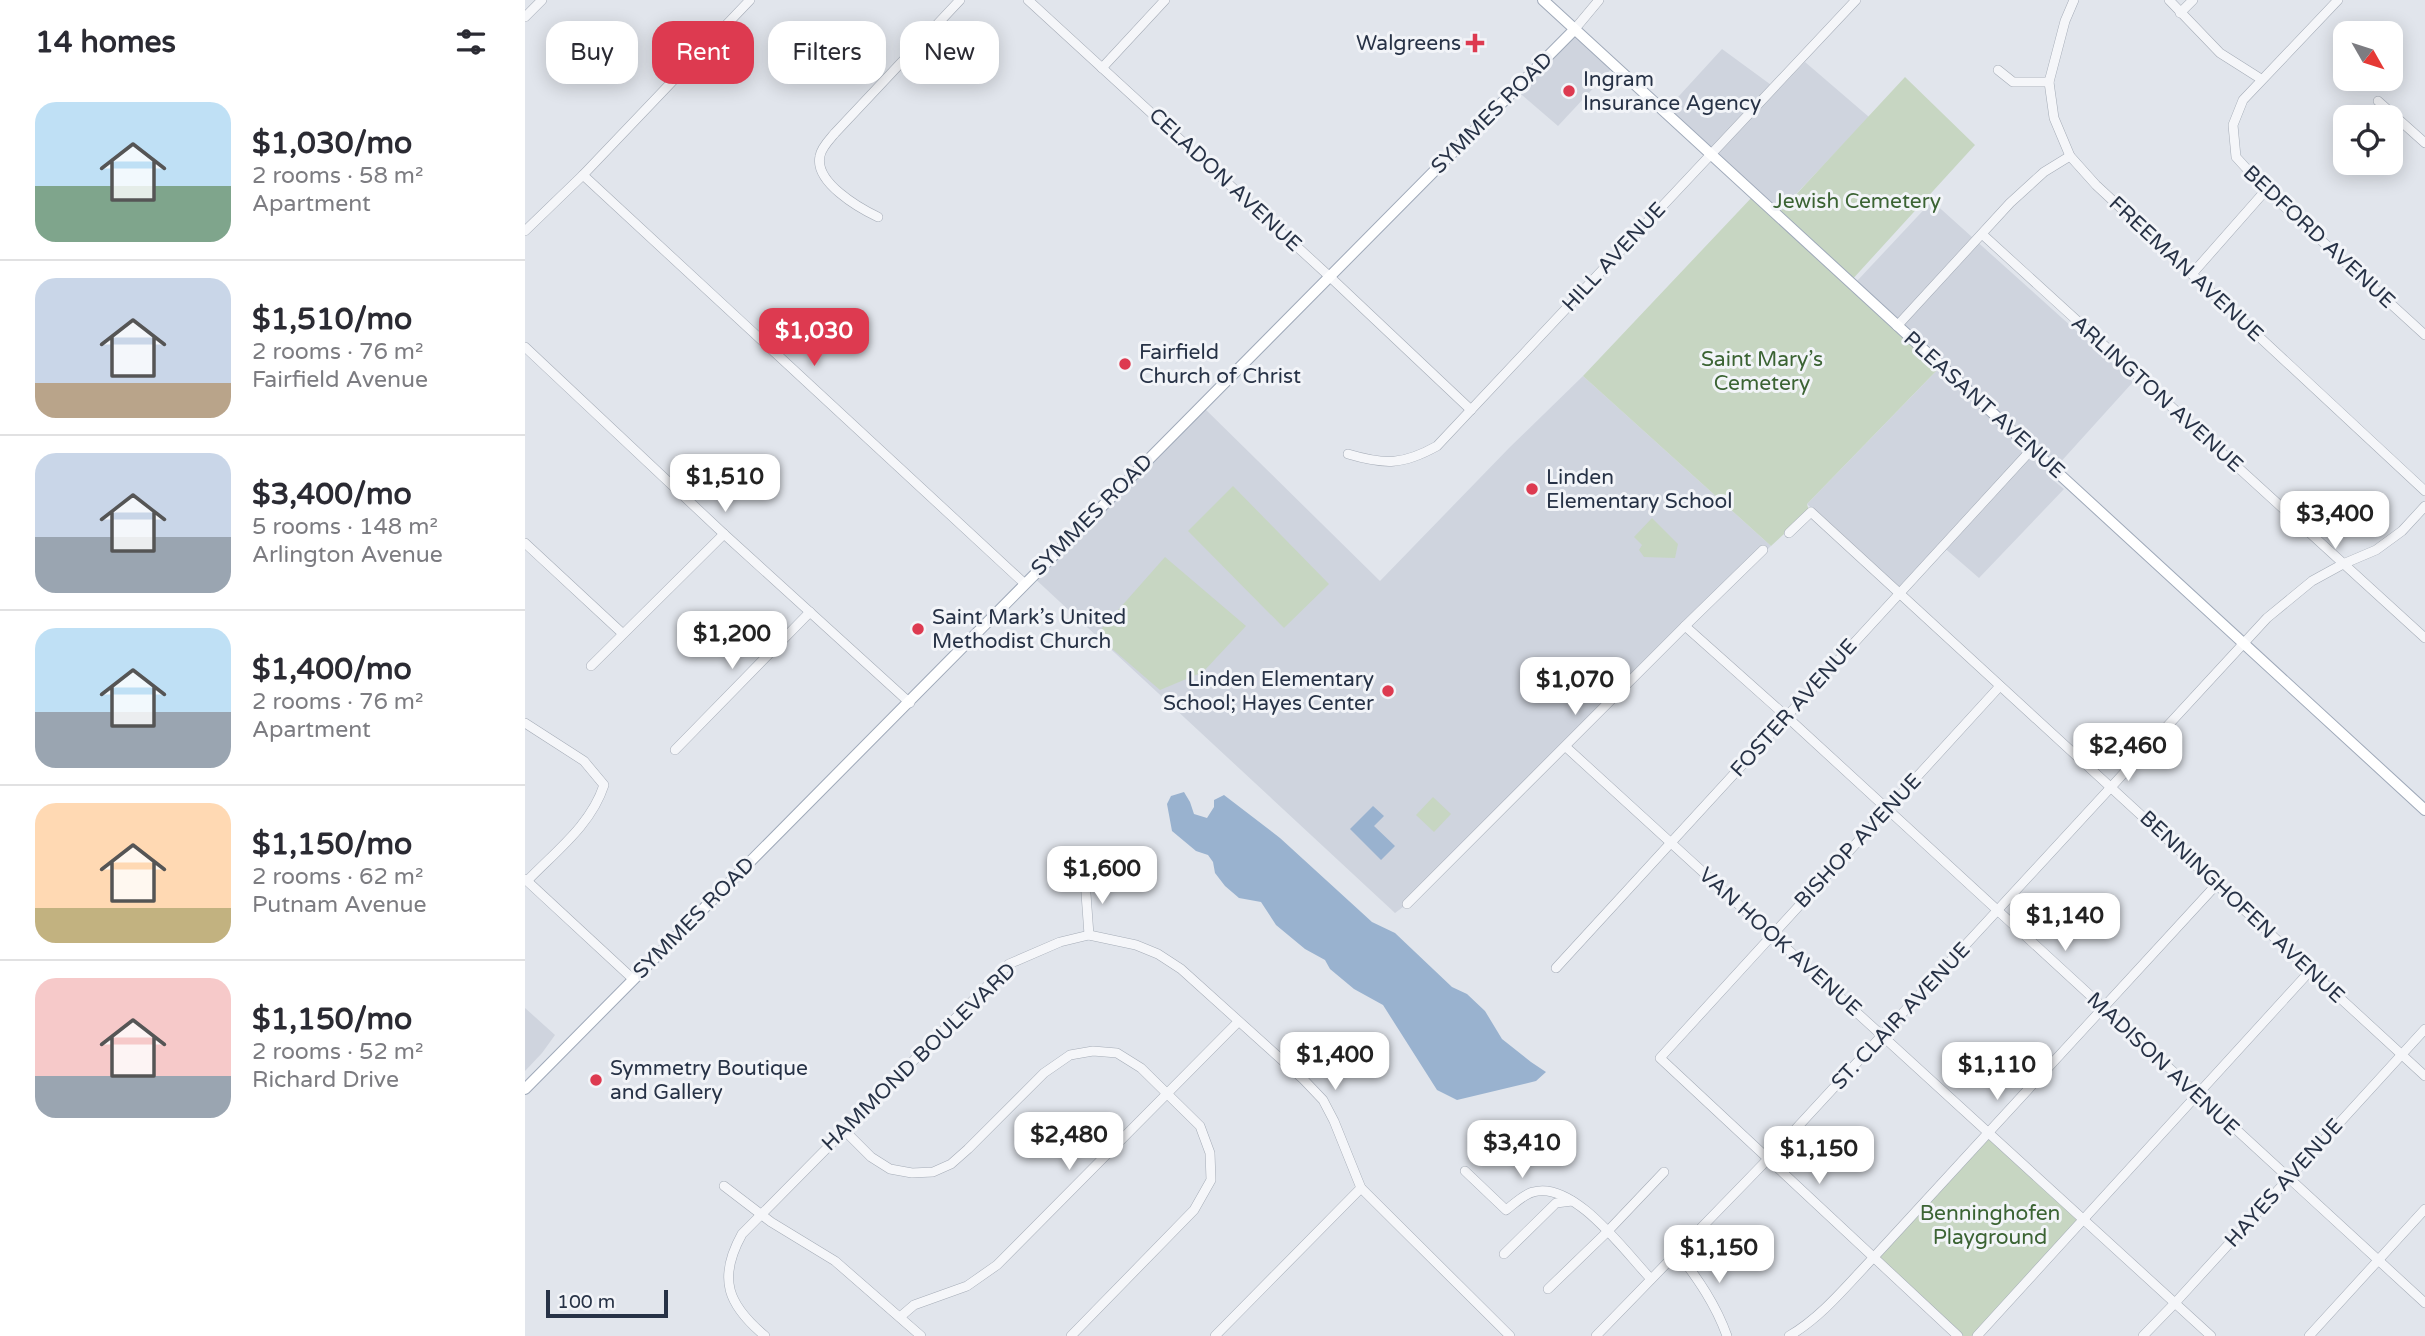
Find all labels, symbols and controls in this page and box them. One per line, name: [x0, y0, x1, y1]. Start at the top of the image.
chip: Buy: [546, 21, 638, 84]
chip: Rent: [652, 21, 754, 84]
chip: Filters: [768, 21, 886, 84]
chip: New: [900, 21, 999, 84]
north arrow: [2333, 21, 2403, 91]
map controls: [2333, 21, 2403, 175]
icon: filters: [452, 23, 490, 61]
text: 14 homes: [35, 24, 176, 61]
place label: Walgreens: [1356, 31, 1461, 56]
marker: Walgreens: [1467, 35, 1483, 51]
street label: SYMMES ROAD: [1426, 47, 1558, 179]
place label: Ingram Insurance Agency: [1583, 67, 1761, 116]
marker: Ingram Insurance Agency: [1561, 83, 1577, 99]
street label: CELADON AVENUE: [1144, 103, 1306, 257]
button: locate: [2333, 105, 2403, 175]
text: $1,030/mo: [252, 125, 412, 162]
icon: home: [91, 130, 175, 214]
street label: BEDFORD AVENUE: [2238, 160, 2400, 314]
text: 2 rooms · 58 m²: [252, 162, 423, 190]
park label: Jewish Cemetery: [1773, 189, 1941, 214]
text: Apartment: [252, 190, 371, 218]
street label: FREEMAN AVENUE: [2104, 191, 2268, 347]
street label: HILL AVENUE: [1557, 197, 1671, 317]
text: $1,510/mo: [252, 301, 412, 338]
icon: home: [91, 306, 175, 390]
pin: $1,030: [757, 308, 871, 368]
street label: ARLINGTON AVENUE: [2066, 310, 2248, 478]
text: $1,030: [775, 317, 853, 345]
street label: PLEASANT AVENUE: [1898, 326, 2070, 484]
text: 2 rooms · 76 m²: [252, 338, 423, 366]
place label: Fairfield Church of Christ: [1139, 340, 1301, 389]
park label: Saint Mary’s Cemetery: [1701, 347, 1823, 396]
marker: Fairfield Church of Christ: [1117, 356, 1133, 372]
text: Fairfield Avenue: [252, 366, 428, 394]
street label: SYMMES ROAD: [1026, 449, 1158, 581]
pin: $1,510: [668, 454, 782, 514]
text: $1,510: [686, 463, 764, 491]
place label: Linden Elementary School: [1546, 465, 1733, 514]
text: $3,400/mo: [252, 476, 412, 513]
icon: home: [91, 481, 175, 565]
marker: Linden Elementary School: [1524, 481, 1540, 497]
pin: $3,400: [2278, 491, 2392, 551]
text: $3,400: [2296, 500, 2374, 528]
text: 5 rooms · 148 m²: [252, 513, 438, 541]
text: Arlington Avenue: [252, 541, 443, 569]
place label: Saint Mark’s United Methodist Church: [932, 605, 1126, 654]
pin: $1,200: [675, 612, 789, 671]
text: $1,200: [693, 620, 771, 648]
marker: Saint Mark’s United Methodist Church: [910, 621, 926, 637]
street label: FOSTER AVENUE: [1725, 634, 1863, 782]
text: $1,400/mo: [252, 651, 412, 688]
icon: home: [91, 656, 175, 740]
pin: $1,070: [1518, 658, 1632, 717]
text: $1,070: [1536, 666, 1614, 694]
place label: Linden Elementary School; Hayes Center: [1163, 667, 1374, 716]
marker: Linden Elementary School; Hayes Center: [1380, 683, 1396, 699]
text: 2 rooms · 76 m²: [252, 688, 423, 716]
text: Apartment: [252, 716, 371, 744]
pin: $2,460: [2071, 724, 2185, 783]
text: $2,460: [2089, 732, 2167, 760]
street label: BISHOP AVENUE: [1789, 769, 1927, 913]
street label: BENNINGHOFEN AVENUE: [2134, 806, 2350, 1008]
text: $1,150/mo: [252, 826, 412, 863]
icon: home: [91, 831, 175, 915]
pin: $1,600: [1045, 846, 1159, 906]
street label: SYMMES ROAD: [628, 852, 760, 984]
text: $1,600: [1063, 855, 1141, 883]
street label: VAN HOOK AVENUE: [1694, 862, 1866, 1022]
text: 2 rooms · 62 m²: [252, 863, 423, 891]
text: Putnam Avenue: [252, 891, 426, 919]
pin: $1,140: [2008, 894, 2122, 953]
text: $1,140: [2026, 902, 2104, 930]
street label: ST. CLAIR AVENUE: [1826, 937, 1976, 1095]
street label: HAMMOND BOULEVARD: [817, 958, 1021, 1156]
street label: MADISON AVENUE: [2082, 987, 2244, 1141]
text: $1,150/mo: [252, 1001, 412, 1038]
icon: home: [91, 1006, 175, 1090]
pin: $1,400: [1278, 1032, 1392, 1092]
text: 2 rooms · 52 m²: [252, 1038, 423, 1066]
text: $1,400: [1296, 1041, 1374, 1069]
pin: $1,110: [1940, 1042, 2054, 1102]
text: $1,110: [1958, 1051, 2036, 1079]
place label: Symmetry Boutique and Gallery: [610, 1056, 808, 1105]
text: Richard Drive: [252, 1066, 399, 1094]
marker: Symmetry Boutique and Gallery: [588, 1072, 604, 1088]
pin: $2,480: [1012, 1112, 1126, 1172]
street label: HAYES AVENUE: [2220, 1114, 2348, 1252]
pin: $3,410: [1465, 1120, 1579, 1180]
text: $2,480: [1030, 1121, 1108, 1149]
pin: $1,150: [1762, 1126, 1876, 1186]
text: $3,410: [1483, 1129, 1561, 1157]
text: $1,150: [1780, 1135, 1858, 1163]
park label: Benninghofen Playground: [1920, 1201, 2060, 1250]
pin: $1,150: [1662, 1226, 1776, 1285]
text: $1,150: [1680, 1234, 1758, 1262]
scale bar: [546, 1287, 669, 1319]
text: 100 m: [557, 1291, 615, 1313]

